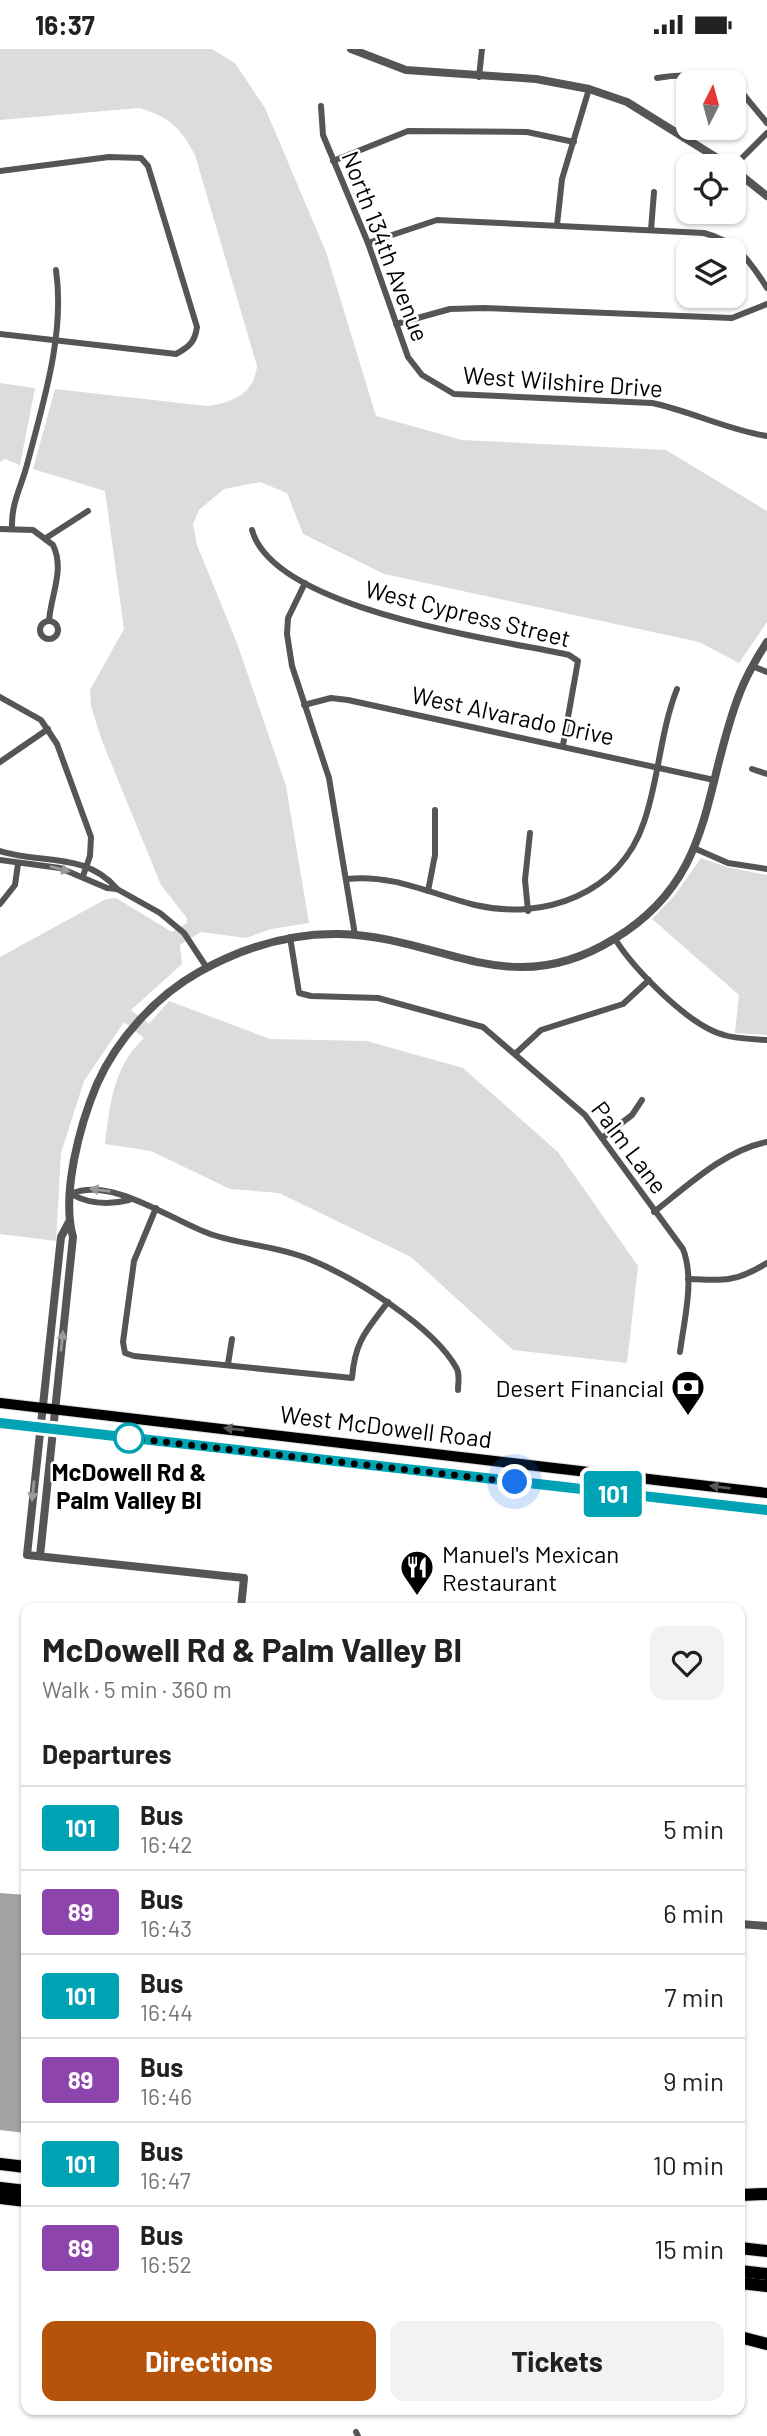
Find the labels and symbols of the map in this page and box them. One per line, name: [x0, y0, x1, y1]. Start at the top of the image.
north arrow: [676, 70, 746, 140]
street label: North 134th Avenue: [336, 147, 436, 345]
street label: West Wilshire Drive: [462, 360, 664, 402]
street label: West Cypress Street: [362, 573, 574, 653]
street label: West Alvarado Drive: [409, 679, 617, 751]
one-way arrow: [49, 864, 71, 875]
street label: Palm Lane: [586, 1095, 674, 1199]
one-way arrow: [89, 1184, 111, 1195]
one-way arrow: [57, 1330, 68, 1352]
bank icon: Desert Financial: [669, 1368, 707, 1417]
place label: Desert Financial: [496, 1373, 664, 1402]
street label: West McDowell Road: [278, 1399, 494, 1453]
marker: McDowell Rd & Palm Valley Bl: [114, 1423, 144, 1453]
one-way arrow: [223, 1424, 245, 1435]
place label: McDowell Rd & Palm Valley Bl: [51, 1457, 207, 1514]
your location: [497, 1464, 532, 1499]
line badge: 101: [573, 1471, 653, 1517]
one-way arrow: [27, 1480, 38, 1502]
one-way arrow: [709, 1481, 731, 1492]
place label: Manuel's Mexican Restaurant: [442, 1539, 619, 1596]
restaurant icon: Manuel's Mexican Restaurant: [398, 1548, 436, 1597]

